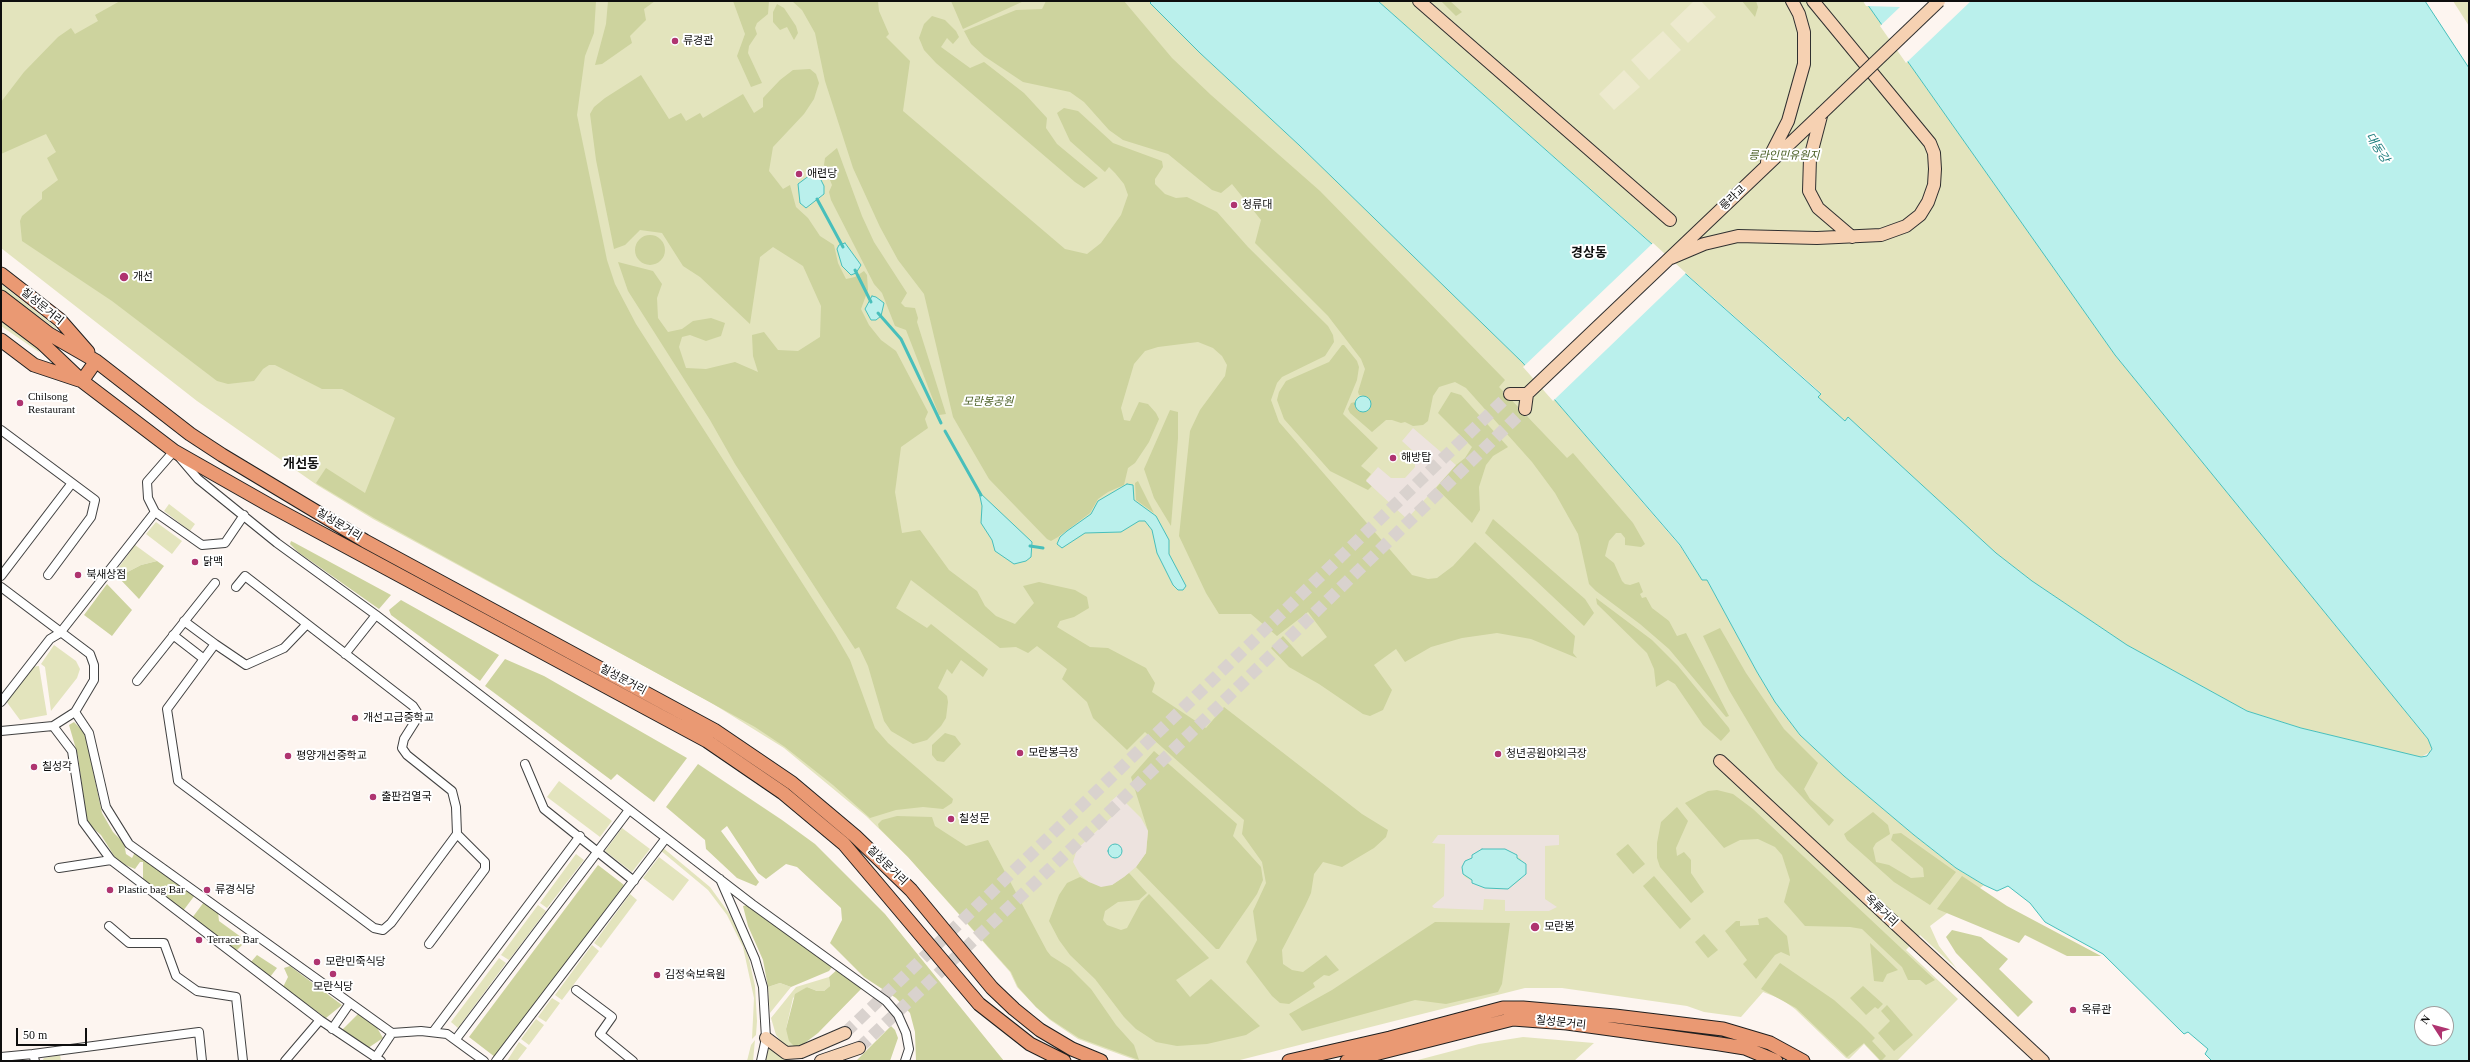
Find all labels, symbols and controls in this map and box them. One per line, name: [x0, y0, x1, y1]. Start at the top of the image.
place label: 류경관: [683, 34, 713, 48]
marker: 류경관: [670, 36, 680, 46]
water label: 대동강: [2362, 130, 2392, 166]
park label: 릉라인민유원지: [1749, 149, 1819, 163]
place label: 애련당: [807, 167, 837, 181]
marker: 애련당: [794, 169, 804, 179]
street label: 릉라교: [1717, 183, 1749, 213]
place label: 청류대: [1242, 198, 1272, 212]
marker: 청류대: [1229, 200, 1239, 210]
district label: 경상동: [1571, 246, 1607, 262]
place label: 개선: [133, 270, 153, 284]
marker: 개선: [118, 271, 130, 283]
street label: 칠성문거리: [18, 286, 66, 328]
place label: Chilsong Restaurant: [28, 390, 75, 416]
park label: 모란봉공원: [963, 395, 1013, 409]
marker: Chilsong Restaurant: [15, 398, 25, 408]
place label: 해방탑: [1401, 451, 1431, 465]
marker: 해방탑: [1388, 453, 1398, 463]
district label: 개선동: [283, 457, 319, 473]
street label: 칠성문거리: [314, 506, 364, 544]
place label: 닭맥: [203, 555, 223, 569]
marker: 닭맥: [190, 557, 200, 567]
place label: 북새상점: [86, 568, 126, 582]
marker: 북새상점: [73, 570, 83, 580]
street label: 칠성문거리: [598, 662, 648, 698]
place label: 개선고급중학교: [363, 711, 434, 725]
marker: 개선고급중학교: [350, 713, 360, 723]
place label: 모란봉극장: [1028, 746, 1079, 760]
place label: 청년공원야외극장: [1506, 747, 1587, 761]
marker: 모란봉극장: [1015, 748, 1025, 758]
place label: 평양개선중학교: [296, 749, 367, 763]
marker: 청년공원야외극장: [1493, 749, 1503, 759]
marker: 평양개선중학교: [283, 751, 293, 761]
place label: 칠성각: [42, 760, 72, 774]
marker: 칠성각: [29, 762, 39, 772]
place label: 출판검열국: [381, 790, 432, 804]
marker: 출판검열국: [368, 792, 378, 802]
place label: 칠성문: [959, 812, 989, 826]
marker: 칠성문: [946, 814, 956, 824]
street label: 칠성문거리: [864, 844, 910, 888]
place label: Plastic bag Bar: [118, 883, 185, 897]
place label: 류경식당: [215, 883, 255, 897]
marker: Plastic bag Bar: [105, 885, 115, 895]
marker: 류경식당: [202, 885, 212, 895]
street label: 옥류거리: [1862, 892, 1900, 930]
place label: 모란봉: [1544, 920, 1574, 934]
marker: 모란봉: [1529, 921, 1541, 933]
place label: Terrace Bar: [207, 933, 258, 947]
marker: Terrace Bar: [194, 935, 204, 945]
place label: 모란민죽식당: [325, 955, 386, 969]
marker: 모란민죽식당: [312, 957, 322, 967]
place label: 김정숙보육원: [665, 968, 726, 982]
marker: 모란식당: [328, 969, 338, 979]
marker: 김정숙보육원: [652, 970, 662, 980]
place label: 모란식당: [313, 980, 353, 994]
place label: 옥류관: [2081, 1003, 2111, 1017]
marker: 옥류관: [2068, 1005, 2078, 1015]
north arrow: [2414, 1006, 2454, 1046]
text: N: [2418, 1013, 2432, 1026]
street label: 칠성문거리: [1535, 1014, 1587, 1032]
scale bar: [18, 1020, 89, 1046]
text: 50 m: [23, 1028, 47, 1042]

